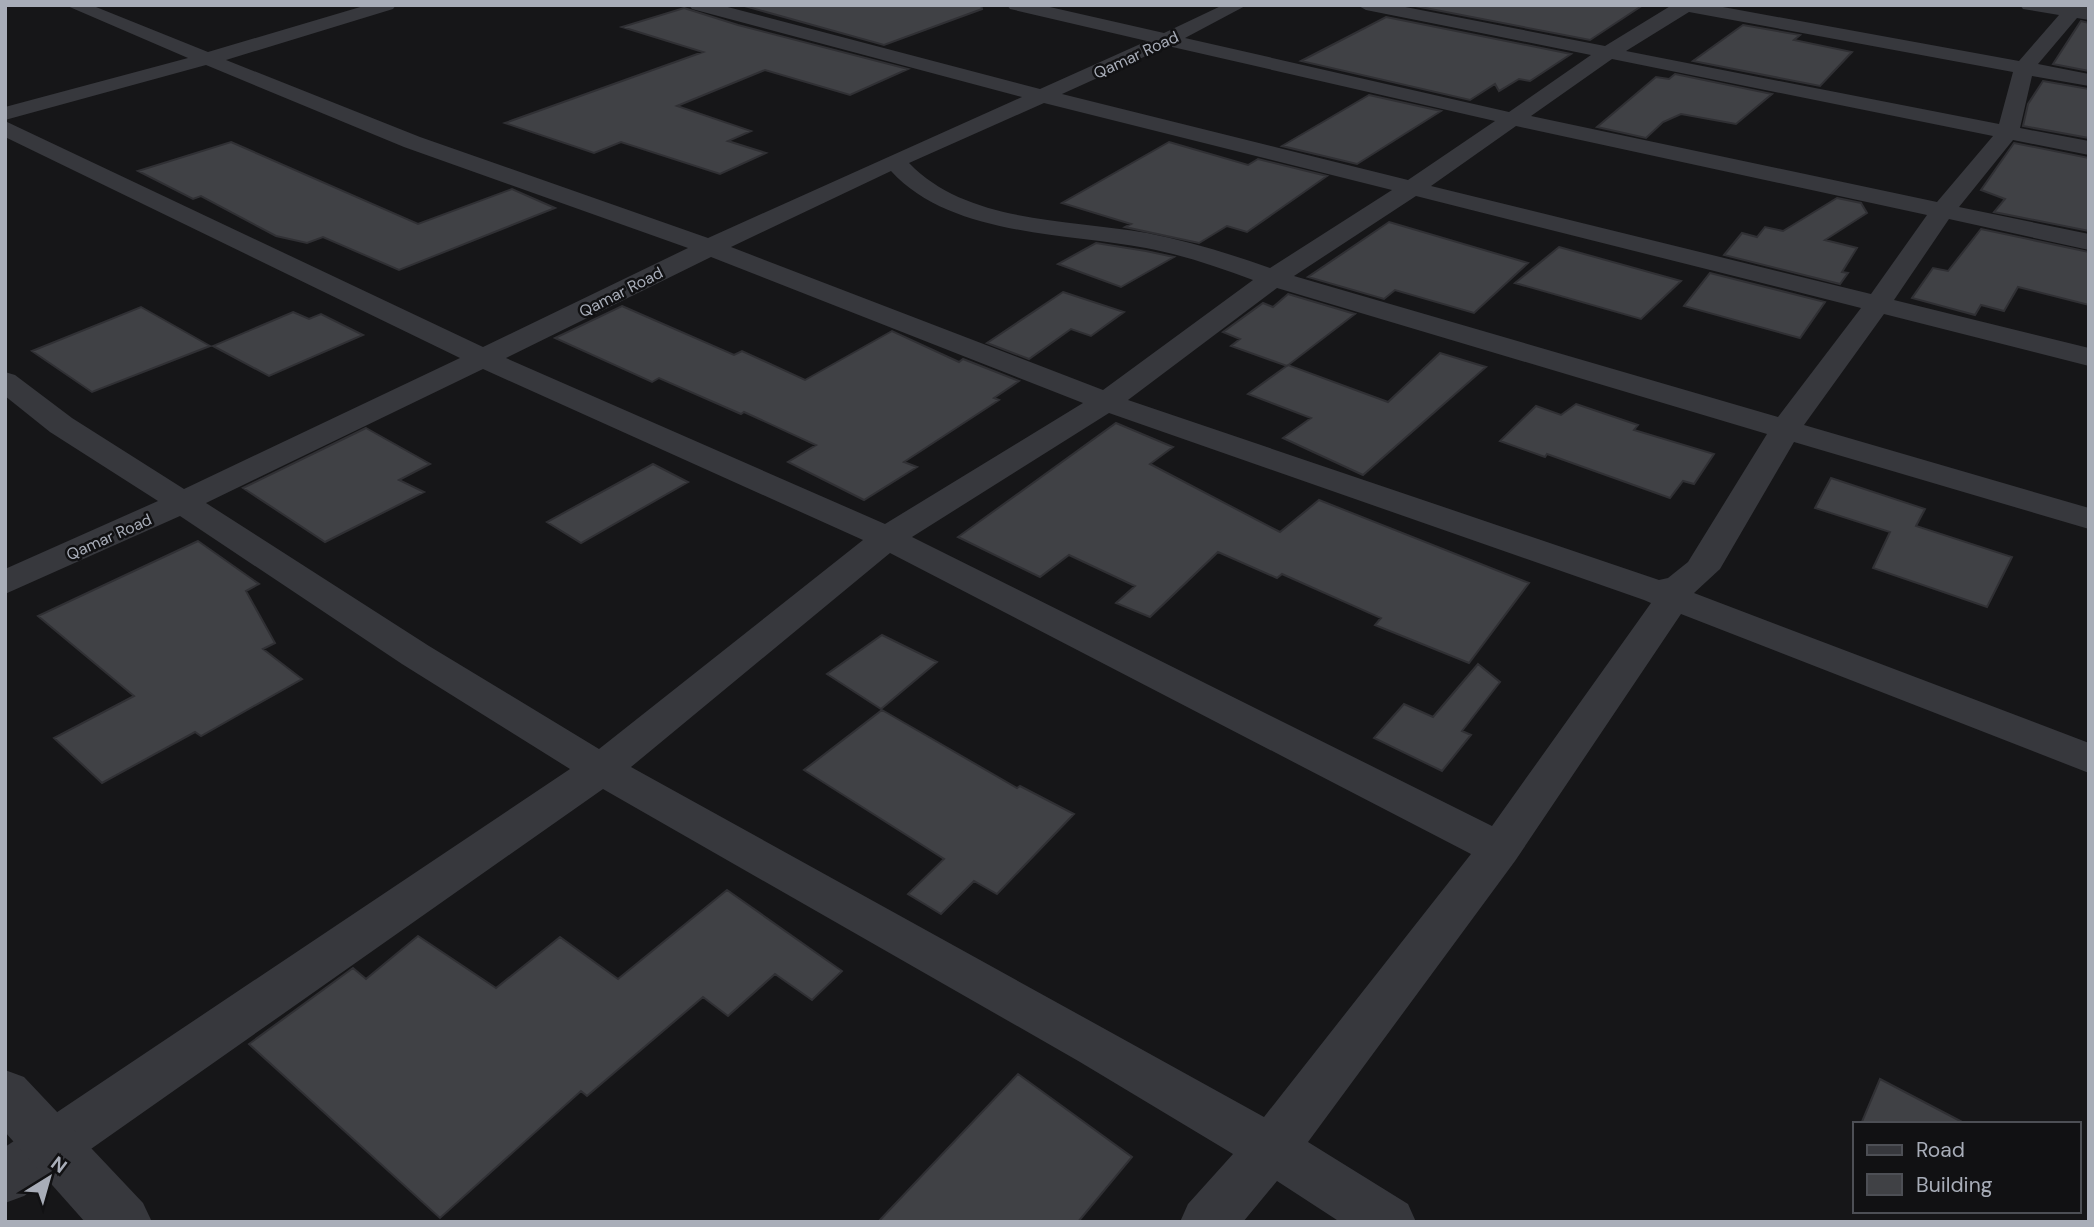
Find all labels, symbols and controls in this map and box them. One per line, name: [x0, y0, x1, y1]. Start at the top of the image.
street label: Qamar Road: [1090, 26, 1182, 84]
street label: Qamar Road: [575, 262, 667, 322]
street label: Qamar Road: [63, 509, 155, 565]
legend: [1853, 1122, 2080, 1213]
text: Road: [1916, 1136, 1965, 1164]
north arrow: [14, 1143, 84, 1213]
text: N: [46, 1151, 72, 1179]
text: Building: [1916, 1171, 1993, 1199]

